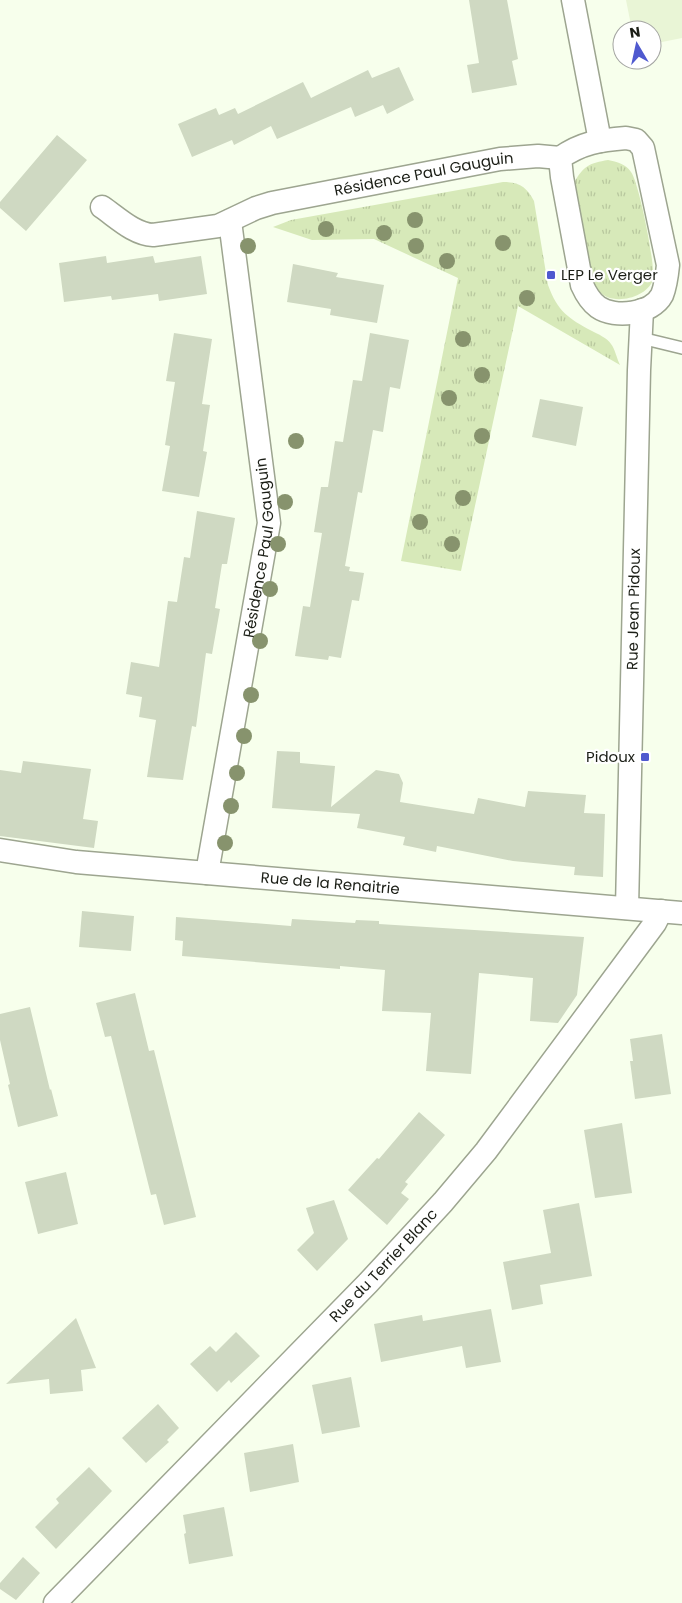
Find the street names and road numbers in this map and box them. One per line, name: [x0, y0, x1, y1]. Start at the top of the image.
street label: Résidence Paul Gauguin: [332, 147, 514, 201]
street label: Résidence Paul Gauguin: [238, 457, 279, 639]
street label: Rue Jean Pidoux: [621, 548, 645, 670]
street label: Rue de la Renaitrie: [260, 867, 401, 899]
street label: Rue du Terrier Blanc: [324, 1204, 442, 1327]

